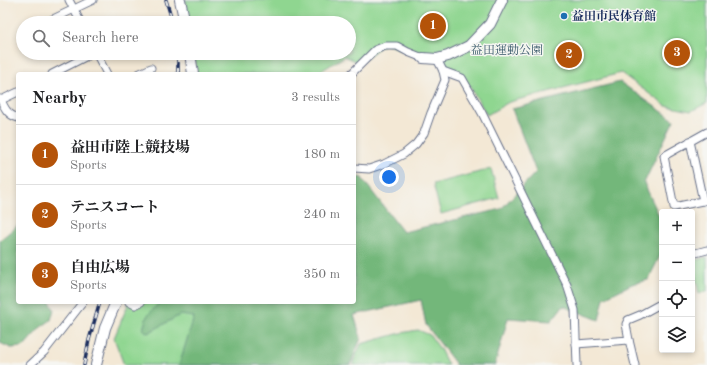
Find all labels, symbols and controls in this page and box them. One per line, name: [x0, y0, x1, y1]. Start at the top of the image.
place label: 益田市民体育館: [572, 9, 656, 23]
pin: 1: [420, 11, 446, 41]
marker: 益田市民体育館: [559, 11, 569, 21]
search box: [16, 16, 356, 60]
icon: search: [30, 27, 52, 49]
text: Search here: [62, 31, 139, 46]
pin: 3: [664, 38, 690, 68]
pin: 2: [556, 40, 582, 70]
park label: 益田運動公園: [471, 43, 543, 57]
text: Nearby: [32, 90, 87, 107]
text: 3 results: [291, 91, 340, 104]
text: 益田市陸上競技場: [70, 141, 190, 156]
text: 1: [41, 148, 49, 161]
text: 180 m: [303, 148, 340, 161]
text: Sports: [70, 159, 107, 172]
your location: [379, 167, 399, 187]
text: テニスコート: [70, 201, 159, 216]
text: 2: [41, 208, 49, 221]
text: 240 m: [303, 208, 340, 221]
map controls: [659, 209, 695, 353]
button: +: [659, 209, 695, 245]
text: Sports: [70, 219, 107, 232]
button: −: [659, 245, 695, 281]
text: 自由広場: [70, 261, 130, 276]
text: 3: [41, 268, 49, 281]
text: 350 m: [303, 268, 340, 281]
text: Sports: [70, 279, 107, 292]
button: locate: [659, 281, 695, 317]
button: layers: [659, 317, 695, 353]

